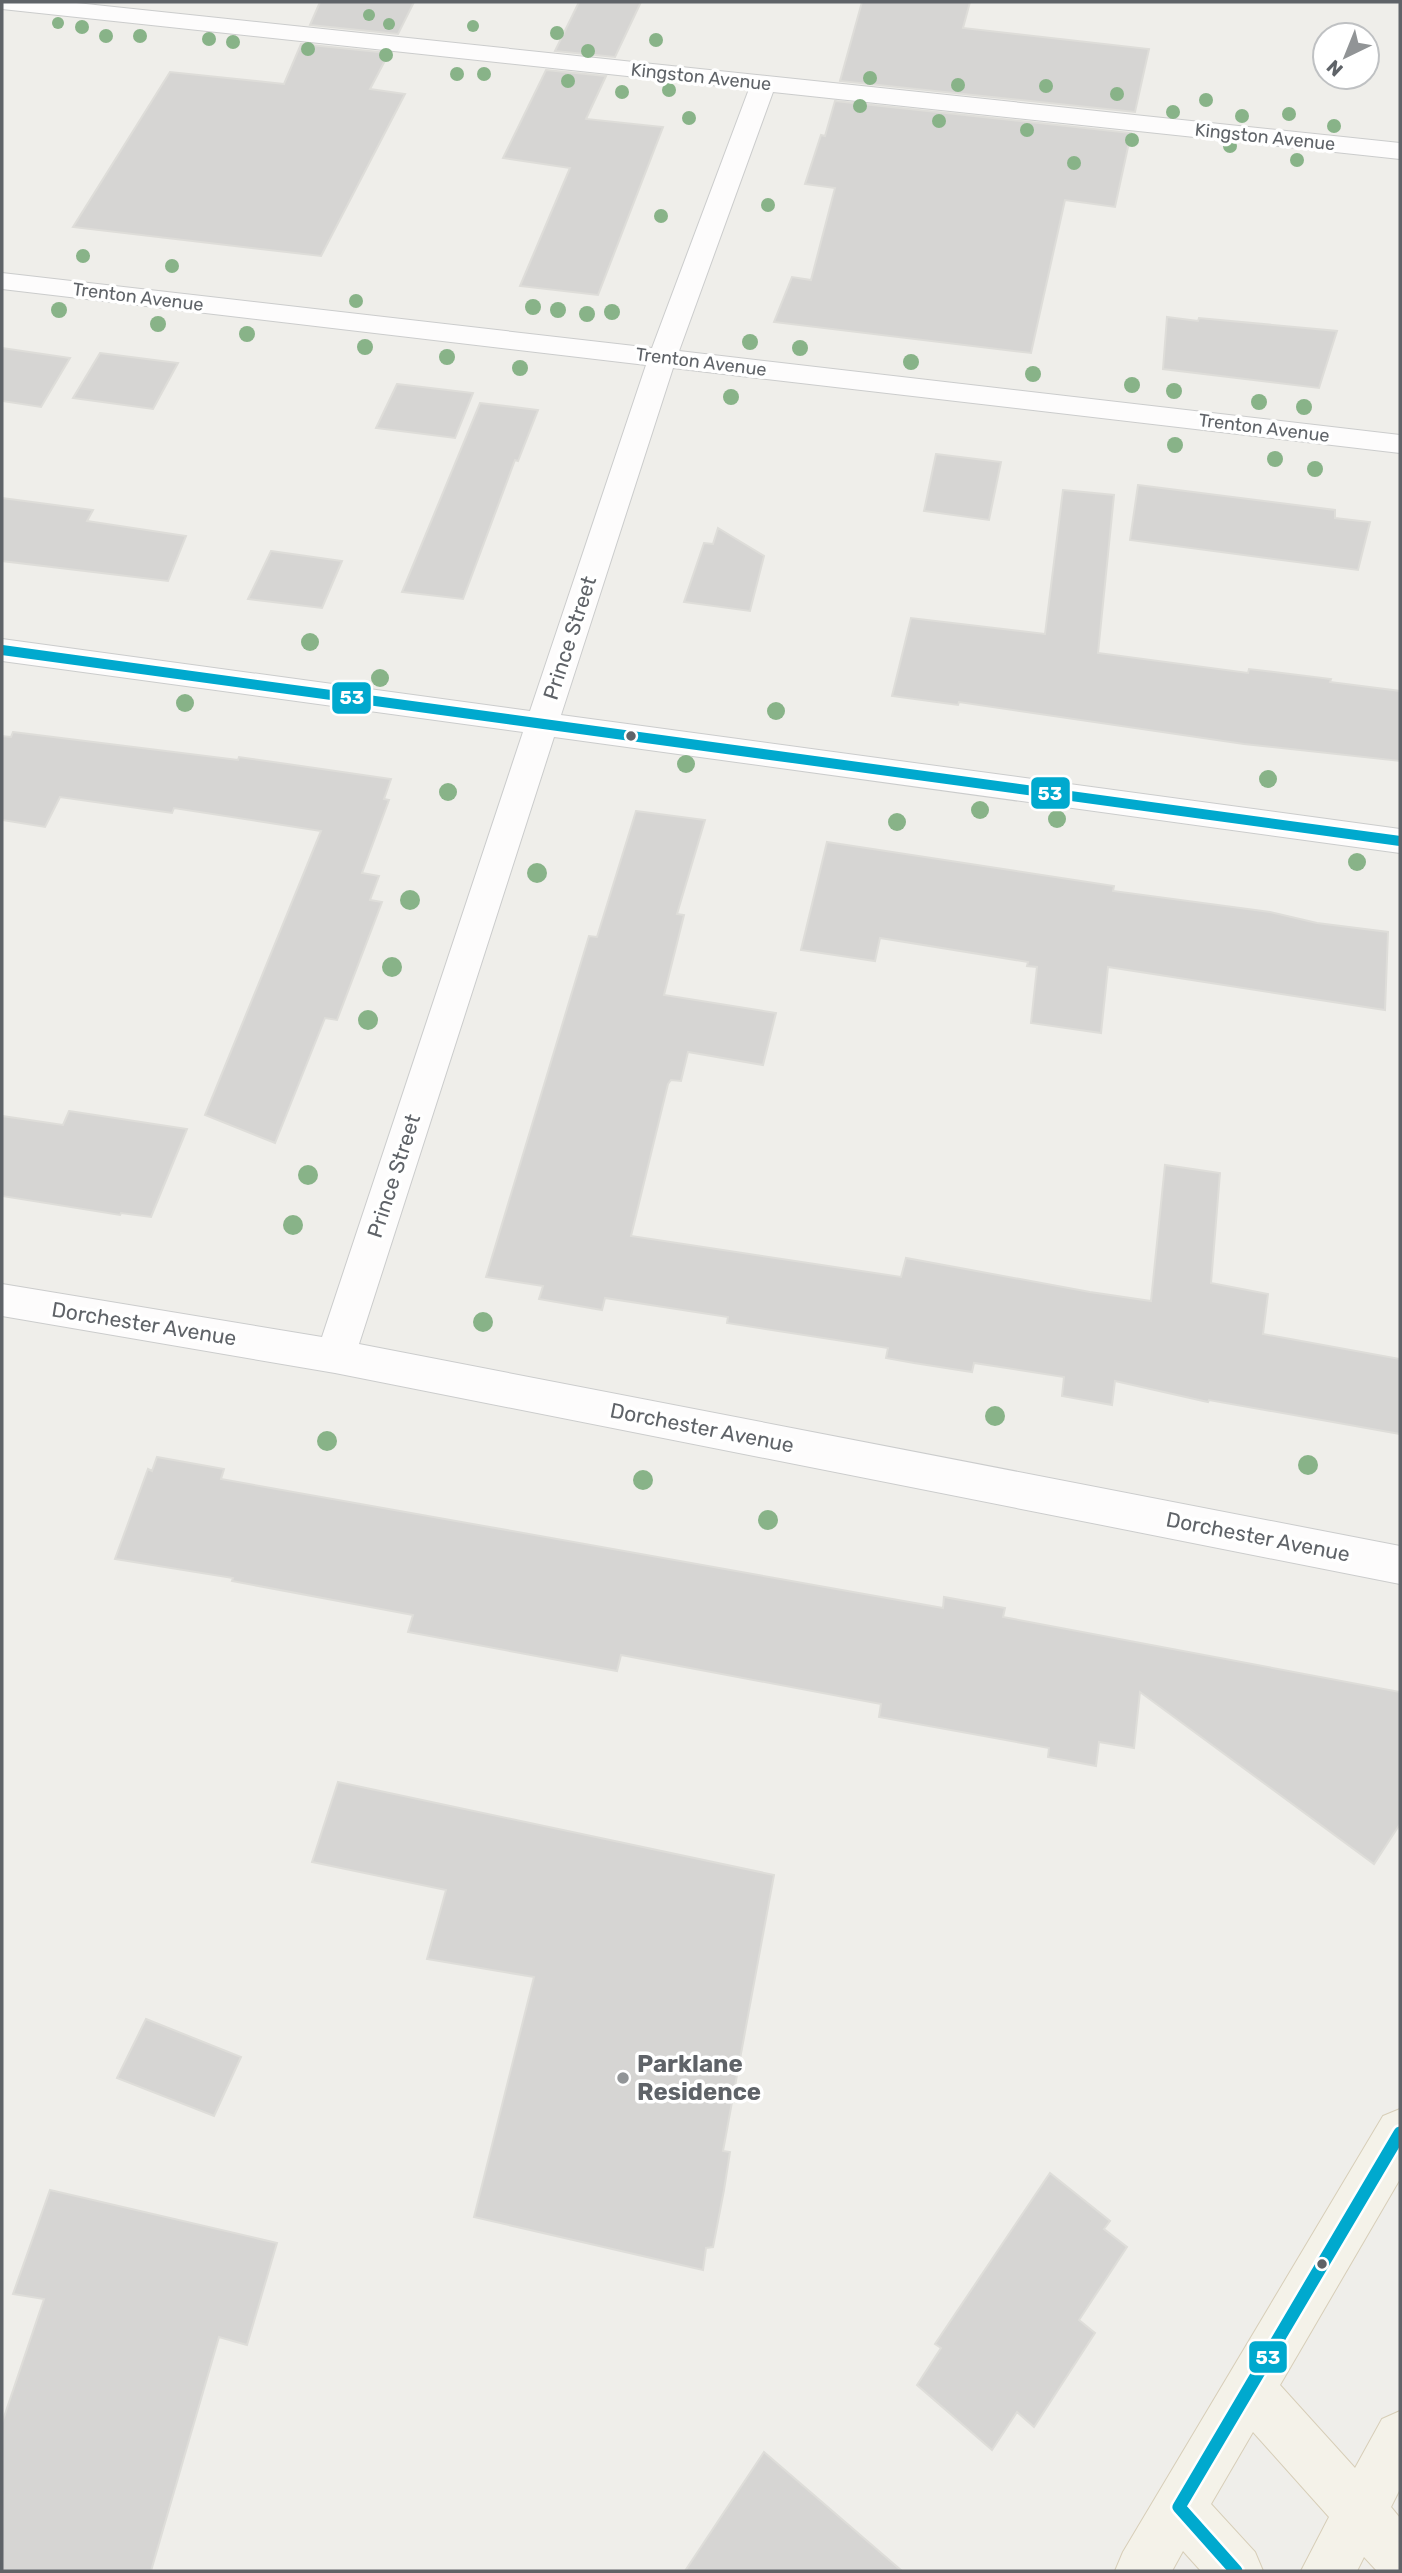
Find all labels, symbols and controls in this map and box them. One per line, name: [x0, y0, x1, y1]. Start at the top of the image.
north arrow: [1311, 21, 1381, 91]
text: N: [1322, 55, 1348, 81]
street label: Kingston Avenue: [630, 59, 772, 95]
street label: Kingston Avenue: [1194, 119, 1336, 155]
street label: Trenton Avenue: [71, 278, 205, 316]
street label: Trenton Avenue: [634, 343, 768, 381]
street label: Trenton Avenue: [1197, 409, 1331, 447]
street label: Prince Street: [538, 573, 601, 703]
line badge: 53: [331, 681, 372, 715]
text: 53: [340, 686, 364, 709]
unlabelled marker: [624, 729, 638, 743]
line badge: 53: [1030, 776, 1071, 810]
text: 53: [1038, 782, 1062, 805]
street label: Prince Street: [362, 1111, 425, 1241]
street label: Dorchester Avenue: [50, 1297, 238, 1350]
street label: Dorchester Avenue: [608, 1397, 796, 1458]
street label: Dorchester Avenue: [1164, 1506, 1352, 1567]
place label: Parklane Residence: [637, 2050, 761, 2106]
marker: Parklane Residence: [615, 2070, 631, 2086]
unlabelled marker: [1315, 2257, 1329, 2271]
line badge: 53: [1248, 2340, 1288, 2374]
text: 53: [1256, 2346, 1280, 2369]

